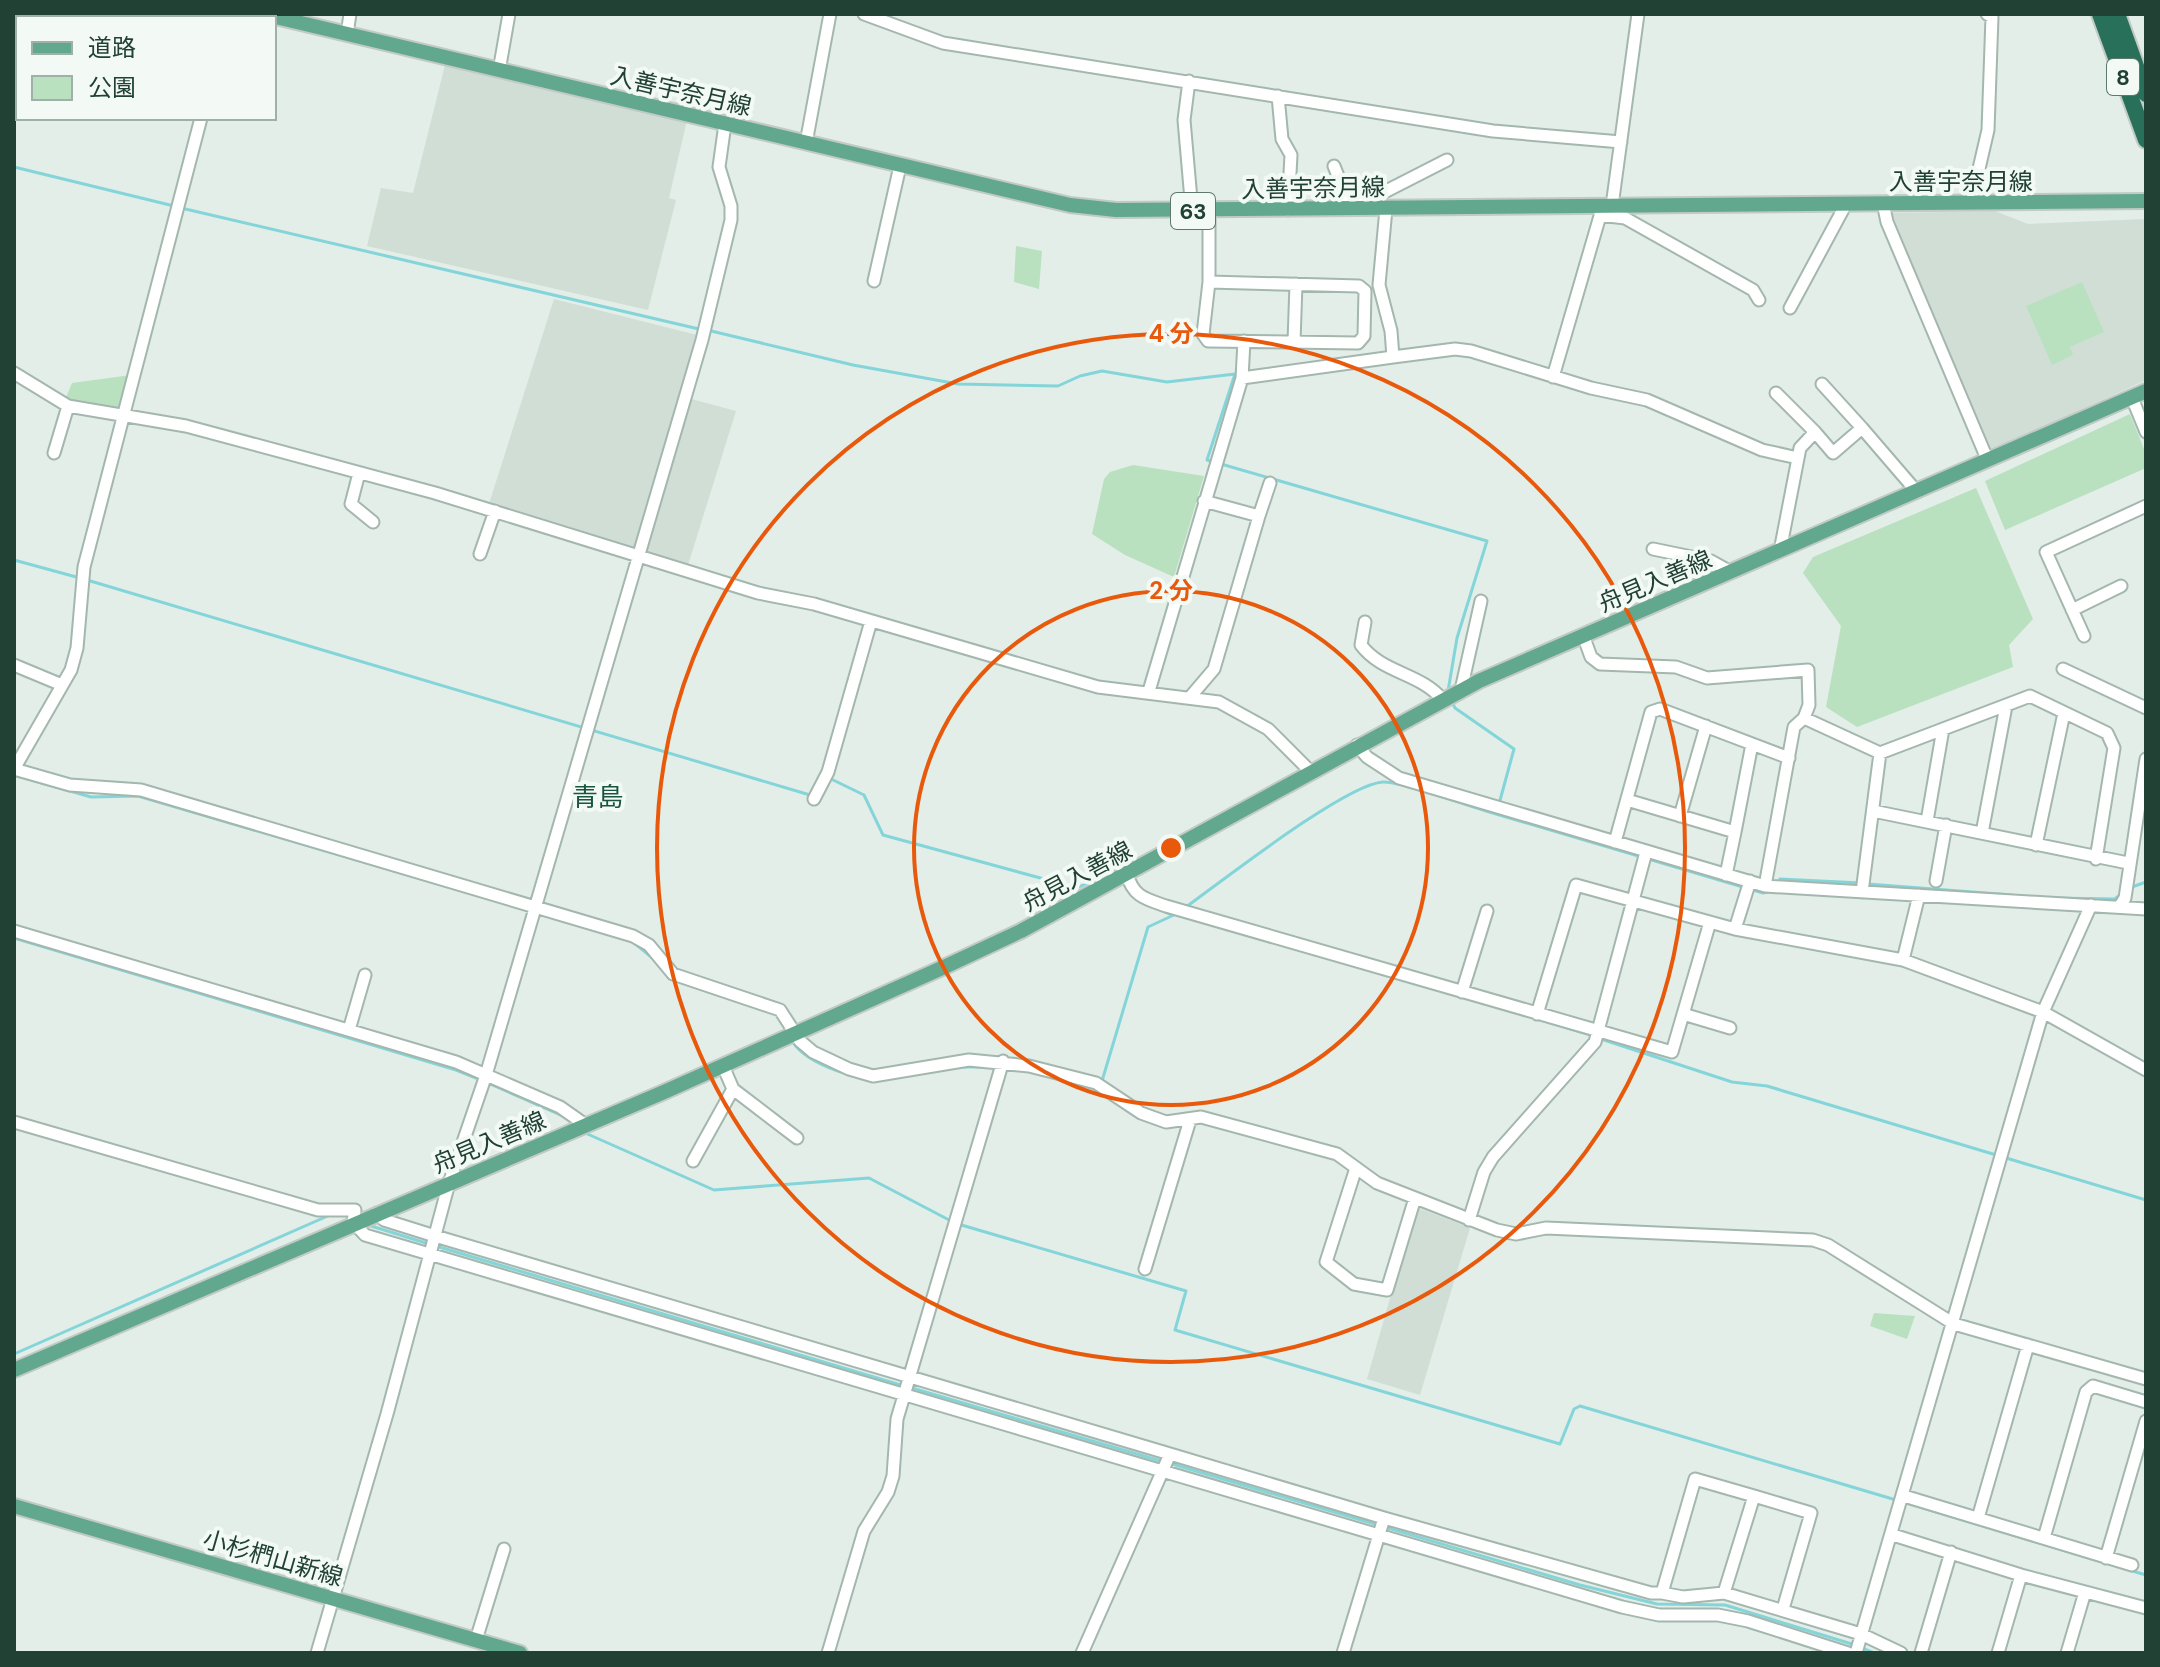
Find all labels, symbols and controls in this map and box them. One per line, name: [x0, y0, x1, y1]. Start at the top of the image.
legend: [16, 16, 276, 120]
text: 道路: [88, 32, 136, 63]
road number: 8: [2107, 59, 2139, 95]
street label: 入善宇奈月線: [607, 60, 755, 122]
text: 公園: [88, 72, 136, 103]
street label: 入善宇奈月線: [1889, 166, 2033, 197]
street label: 入善宇奈月線: [1241, 171, 1385, 205]
road number: 63: [1171, 193, 1215, 229]
text: 4 分: [1148, 318, 1194, 349]
street label: 舟見入善線: [1594, 543, 1716, 619]
text: 2 分: [1149, 575, 1193, 606]
district label: 青島: [572, 780, 624, 814]
street label: 舟見入善線: [1017, 834, 1137, 918]
centre of rings: [1157, 834, 1185, 862]
street label: 舟見入善線: [428, 1104, 550, 1180]
street label: 小杉椚山新線: [200, 1523, 346, 1593]

